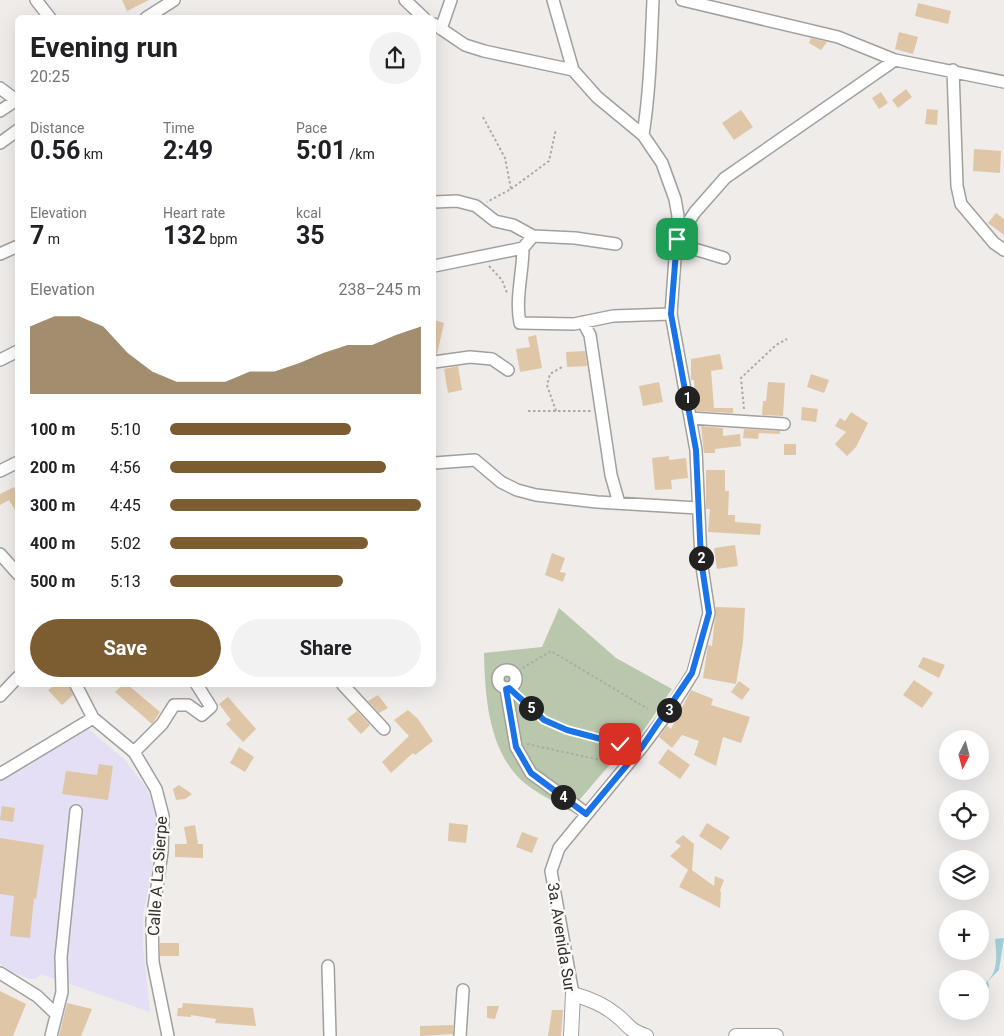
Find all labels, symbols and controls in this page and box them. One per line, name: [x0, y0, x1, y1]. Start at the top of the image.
text: Evening run: [30, 31, 178, 64]
button: share: [369, 32, 421, 84]
text: 20:25: [30, 67, 70, 86]
text: Distance: [30, 120, 85, 136]
text: Time: [163, 120, 194, 136]
text: Pace: [296, 120, 327, 136]
text: 0.56: [30, 136, 80, 165]
text: 2:49: [163, 136, 213, 165]
text: 5:01: [296, 136, 346, 165]
text: km: [80, 146, 103, 162]
text: /km: [346, 146, 375, 162]
text: Elevation: [30, 205, 87, 221]
text: Heart rate: [163, 205, 225, 221]
text: kcal: [296, 205, 321, 221]
pin: [656, 218, 698, 260]
text: 7: [30, 221, 44, 250]
text: 132: [163, 221, 206, 250]
text: 35: [296, 221, 325, 250]
icon: arrive: [663, 225, 691, 253]
text: m: [44, 231, 60, 247]
text: bpm: [206, 231, 238, 247]
text: Elevation: [30, 280, 95, 299]
text: 238–245 m: [339, 280, 421, 299]
pin: 1: [674, 386, 700, 410]
text: 1: [683, 390, 692, 406]
text: 100 m: [30, 420, 75, 439]
text: 5:10: [110, 420, 141, 439]
text: 200 m: [30, 458, 75, 477]
text: 4:56: [110, 458, 141, 477]
text: 300 m: [30, 496, 75, 515]
text: 4:45: [110, 496, 141, 515]
text: 400 m: [30, 534, 75, 553]
text: 5:02: [110, 534, 141, 553]
pin: 2: [688, 546, 714, 570]
text: 2: [697, 550, 706, 566]
text: 500 m: [30, 572, 75, 591]
text: 5:13: [110, 572, 141, 591]
button: Save: [30, 619, 221, 677]
button: Share: [231, 619, 421, 677]
pin: 5: [518, 696, 544, 720]
pin: 3: [656, 698, 682, 722]
text: 5: [527, 700, 536, 716]
text: 3: [665, 702, 674, 718]
pin: [599, 723, 641, 765]
icon: check: [606, 730, 634, 758]
north arrow: [939, 730, 989, 780]
map controls: [939, 730, 989, 1020]
pin: 4: [550, 784, 576, 810]
text: 4: [559, 789, 568, 805]
button: locate: [939, 790, 989, 840]
street label: Calle A La Sierpe: [144, 816, 171, 936]
button: layers: [939, 850, 989, 900]
street label: 3a. Avenida Sur: [544, 881, 580, 994]
button: +: [939, 910, 989, 960]
button: −: [939, 970, 989, 1020]

